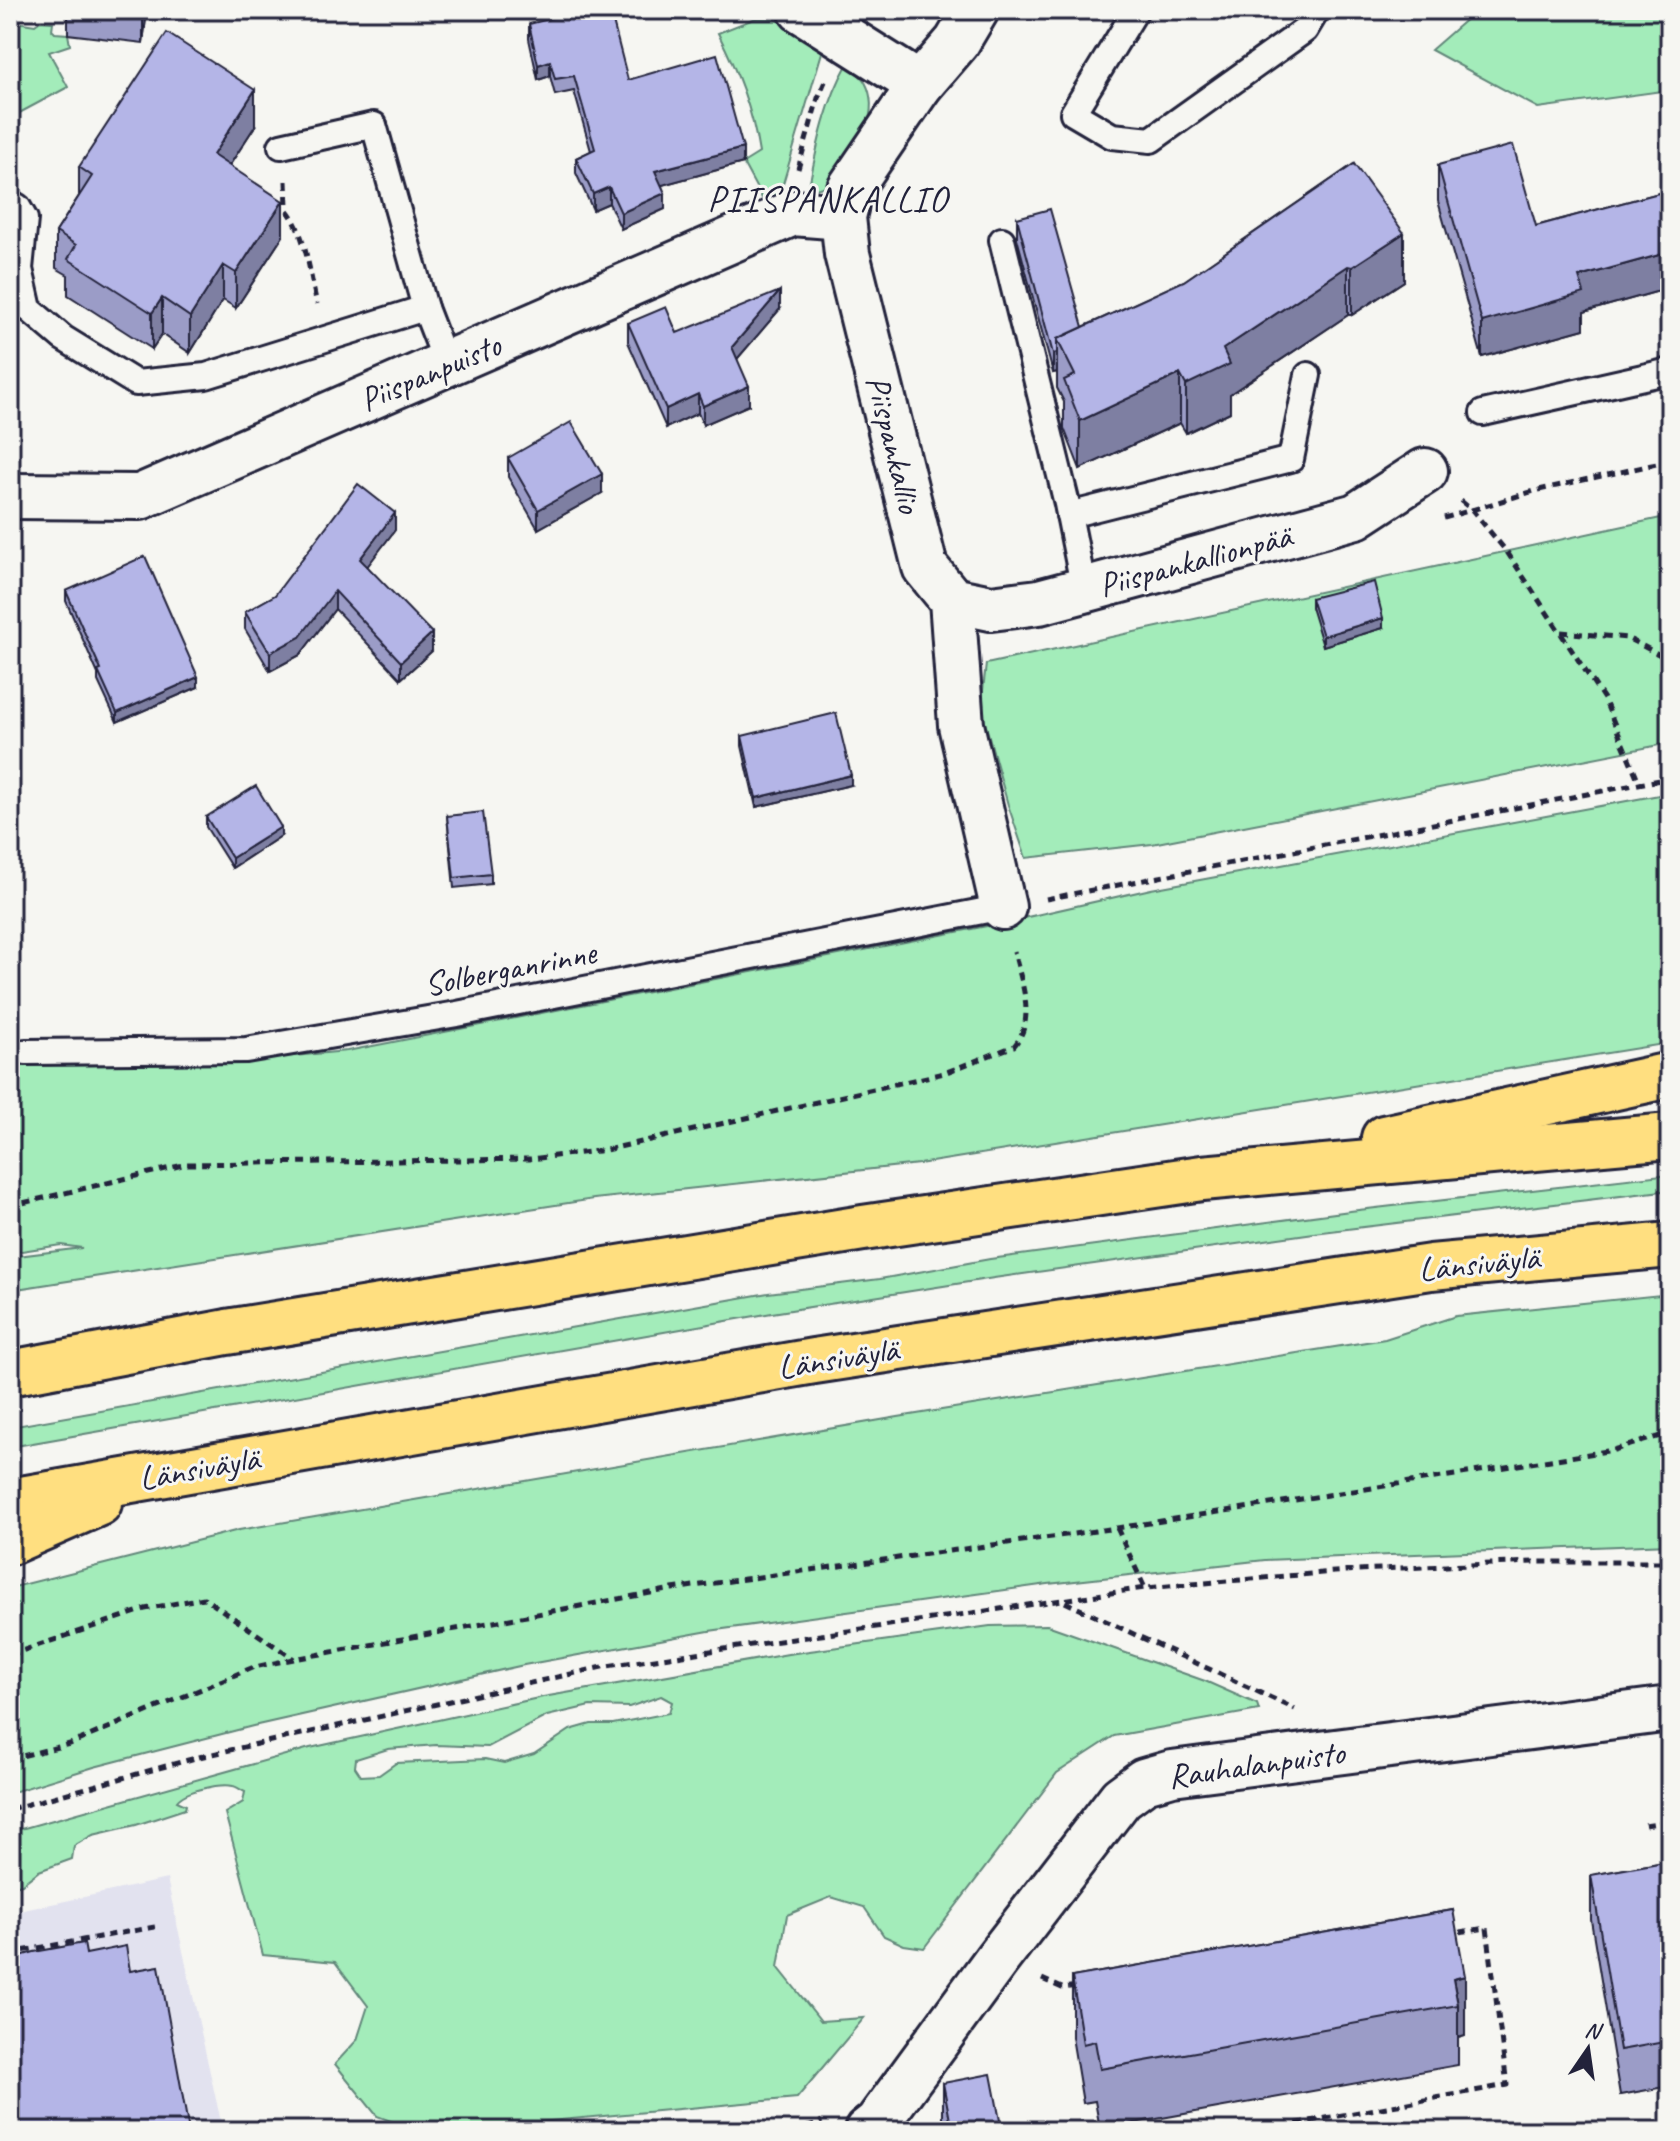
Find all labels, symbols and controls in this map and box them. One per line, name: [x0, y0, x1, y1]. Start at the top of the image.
district label: PIISPANKALLIO: [707, 176, 951, 222]
street label: Piispanpuisto: [353, 322, 509, 421]
street label: Piispankallio: [856, 371, 932, 519]
street label: Piispankallionpää: [1094, 513, 1298, 606]
street label: Solberganrinne: [421, 930, 601, 1006]
street label: Länsiväylä: [1417, 1235, 1543, 1291]
street label: Länsiväylä: [775, 1327, 903, 1389]
street label: Länsiväylä: [136, 1436, 264, 1500]
street label: Rauhalanpuisto: [1165, 1730, 1349, 1798]
north arrow: [1548, 2009, 1628, 2089]
text: N: [1582, 2015, 1605, 2046]

